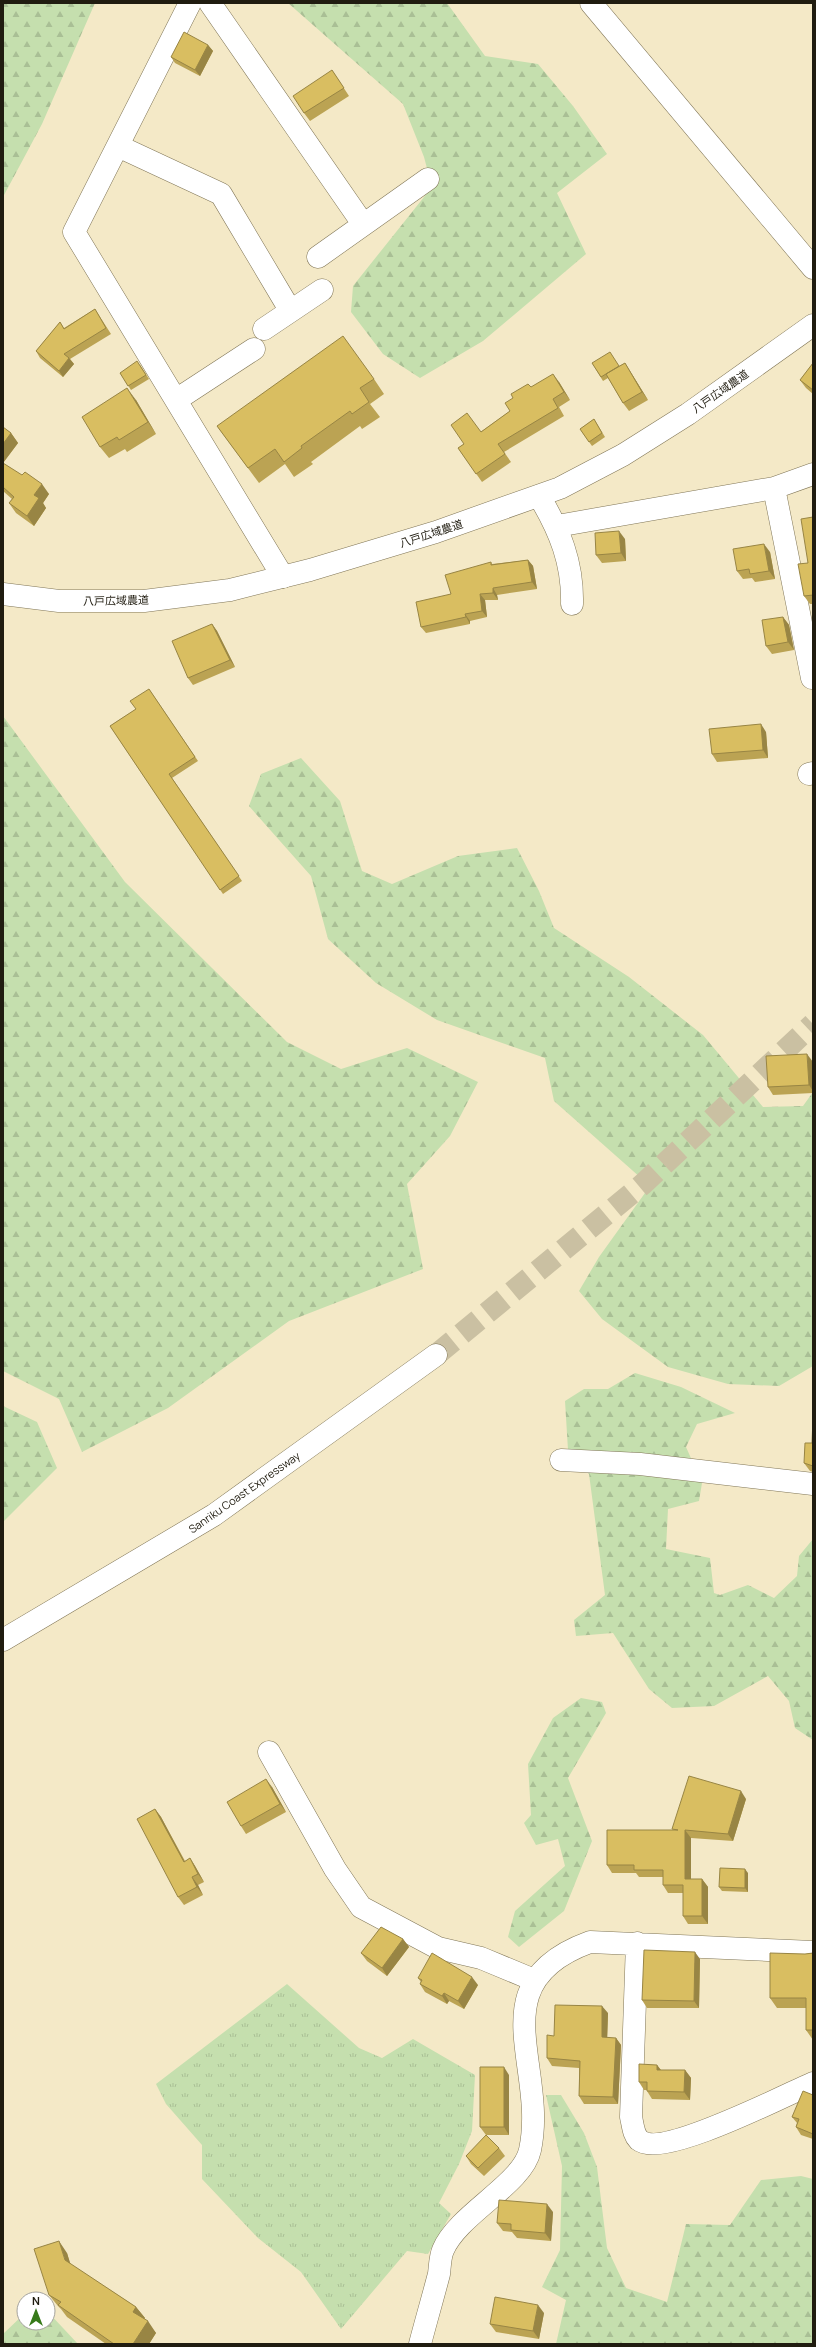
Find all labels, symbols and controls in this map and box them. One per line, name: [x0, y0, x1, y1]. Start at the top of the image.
street label: 八戸広域農道: [689, 366, 751, 416]
street label: 八戸広域農道: [397, 516, 465, 550]
street label: 八戸広域農道: [83, 592, 149, 608]
street label: Sanriku Coast Expressway: [185, 1448, 303, 1536]
north arrow: [16, 2291, 56, 2331]
text: N: [32, 2293, 40, 2308]

